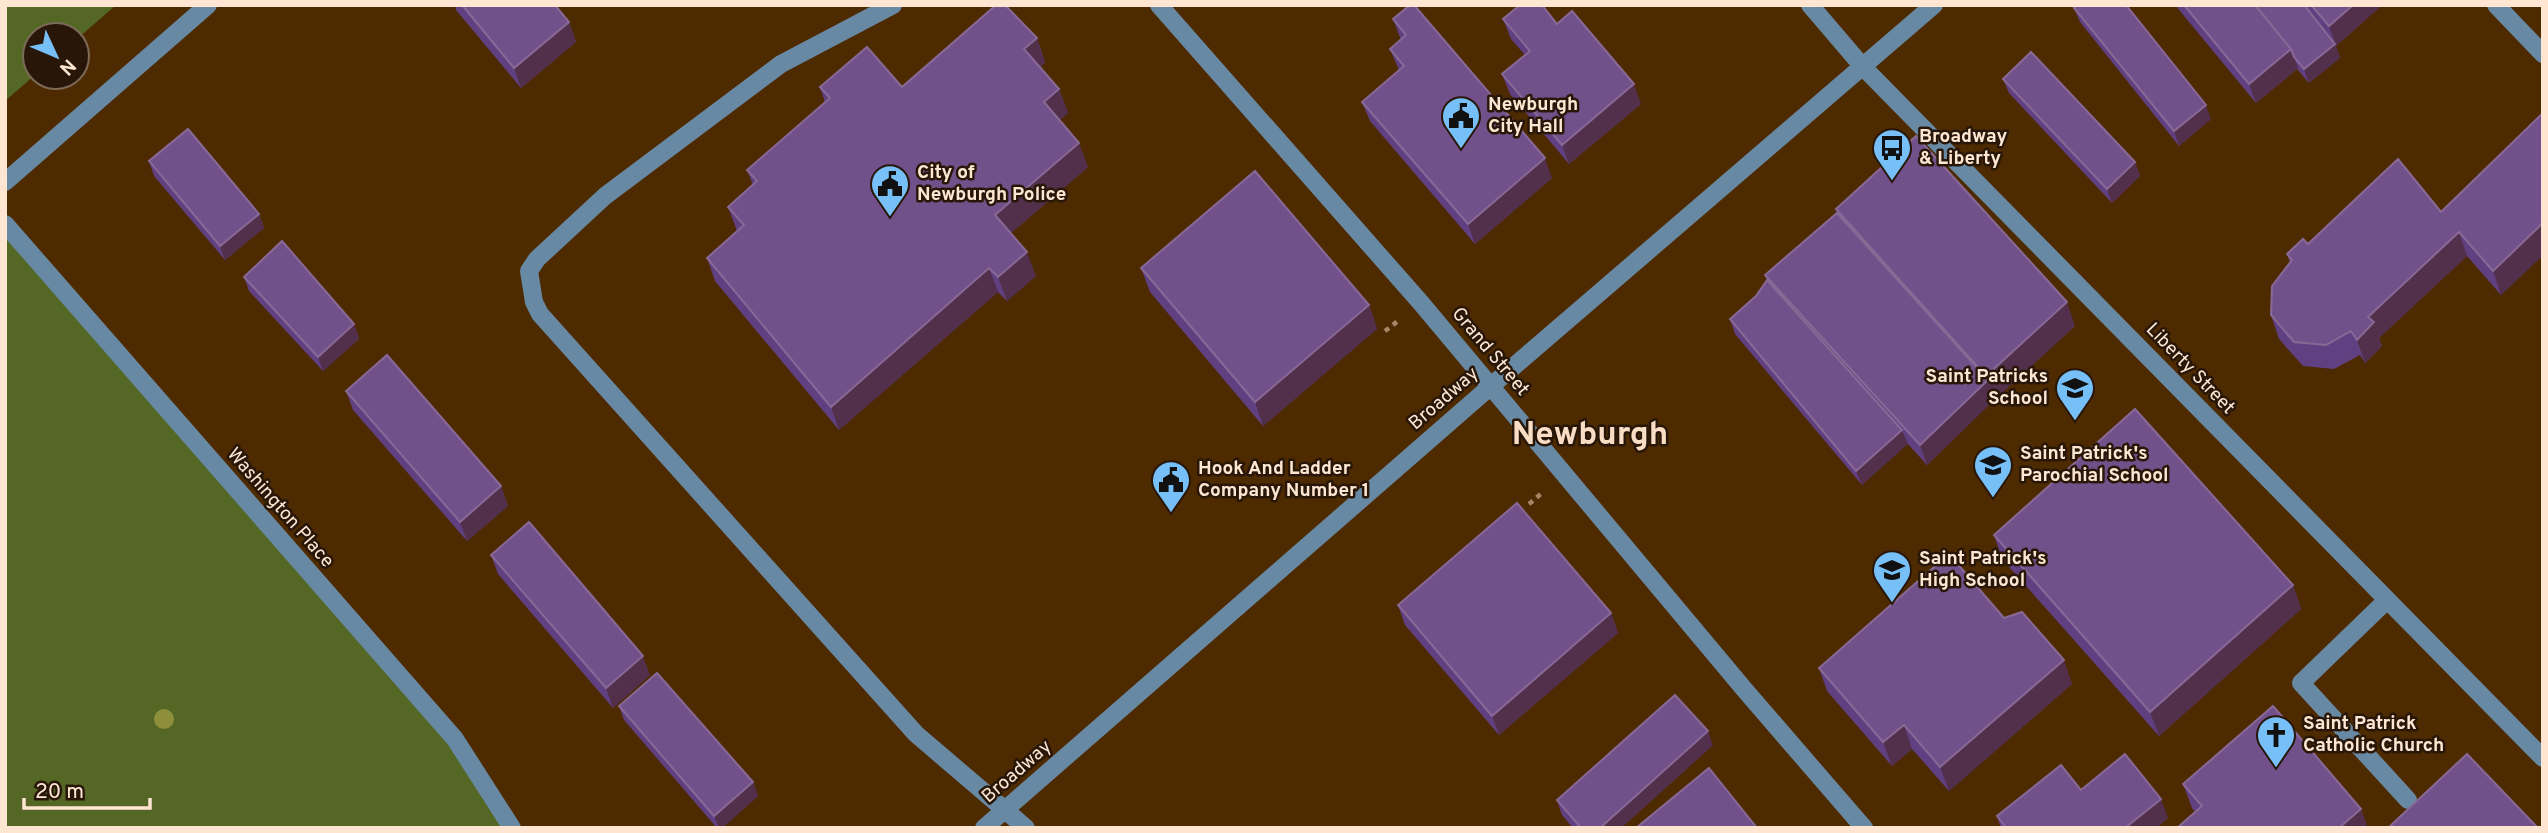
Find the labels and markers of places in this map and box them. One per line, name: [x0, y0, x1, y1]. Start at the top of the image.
place label: Newburgh City Hall: [1488, 93, 1578, 139]
public building icon: Newburgh City Hall: [1440, 95, 1482, 150]
place label: Broadway & Liberty: [1919, 125, 2007, 171]
bus stop icon: Broadway & Liberty: [1871, 127, 1913, 182]
place label: City of Newburgh Police: [917, 161, 1066, 207]
public building icon: City of Newburgh Police: [869, 163, 911, 218]
place label: Saint Patricks School: [1925, 365, 2048, 411]
school or university icon: Saint Patricks School: [2054, 367, 2096, 422]
place label: Saint Patrick's Parochial School: [2020, 442, 2169, 488]
school or university icon: Saint Patrick's Parochial School: [1972, 444, 2014, 499]
place label: Hook And Ladder Company Number 1: [1198, 457, 1369, 503]
public building icon: Hook And Ladder Company Number 1: [1150, 459, 1192, 514]
place label: Saint Patrick's High School: [1919, 547, 2047, 593]
school or university icon: Saint Patrick's High School: [1871, 549, 1913, 604]
place label: Saint Patrick Catholic Church: [2303, 712, 2444, 758]
church icon: Saint Patrick Catholic Church: [2255, 714, 2297, 769]

